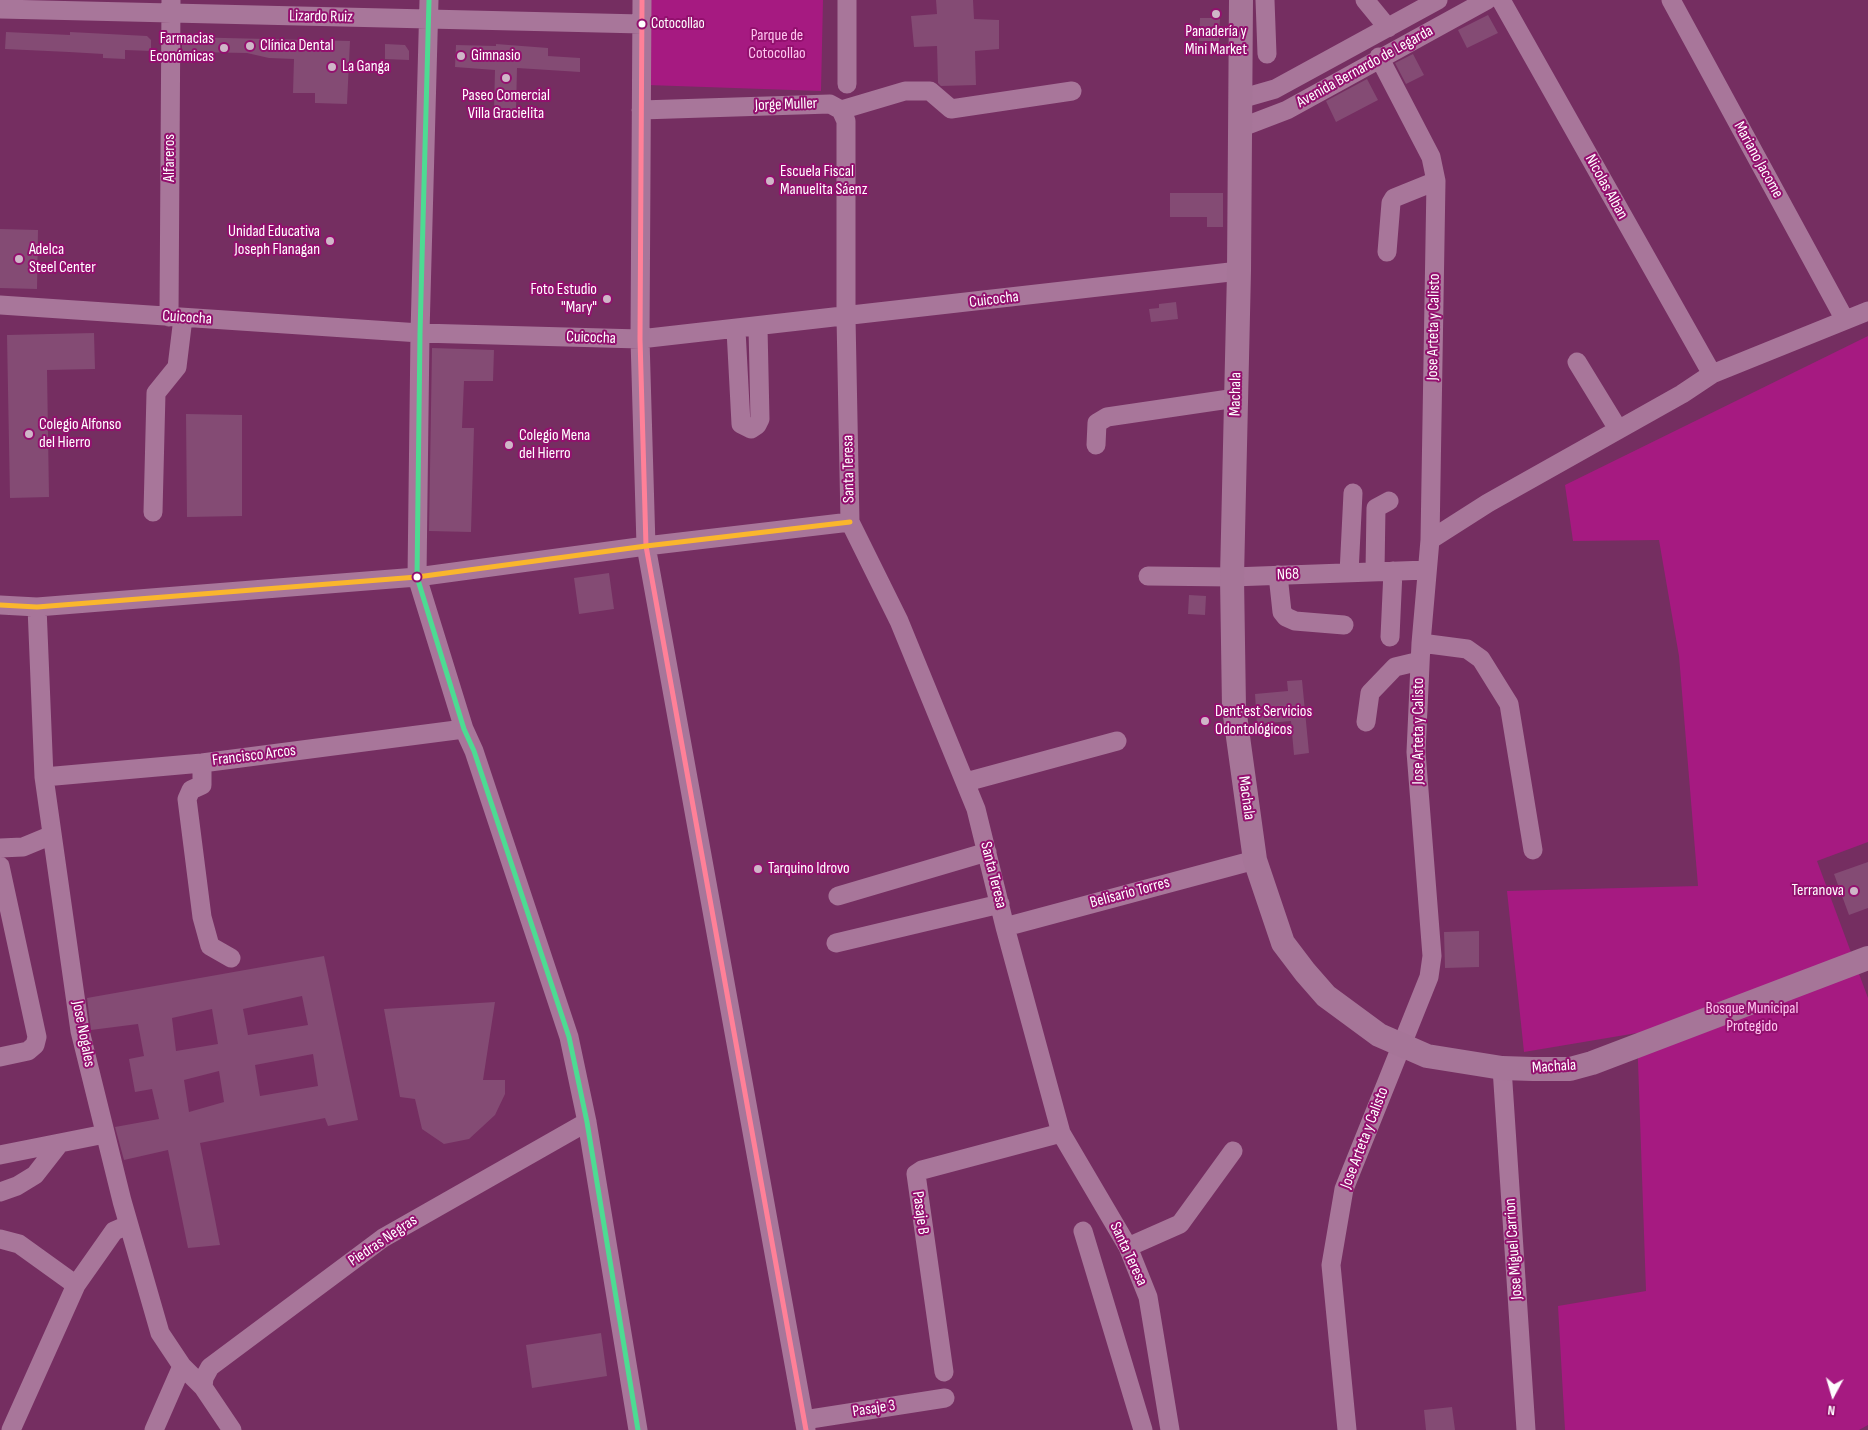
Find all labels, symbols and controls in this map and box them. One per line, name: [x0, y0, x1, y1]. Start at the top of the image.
street label: Lizardo Ruiz: [289, 7, 353, 27]
marker: Panadería y Mini Market: [1210, 8, 1222, 20]
place label: Cotocollao: [651, 15, 705, 33]
marker: Cotocollao: [637, 19, 647, 29]
place label: Panadería y Mini Market: [1185, 22, 1247, 60]
street label: Avenida Bernardo de Legarda: [1293, 22, 1437, 112]
park label: Parque de Cotocollao: [748, 26, 806, 64]
place label: Farmacias Económicas: [150, 29, 214, 67]
place label: Clínica Dental: [260, 36, 334, 56]
marker: Clínica Dental: [244, 40, 256, 52]
marker: Farmacias Económicas: [218, 42, 230, 54]
place label: Gimnasio: [471, 46, 521, 66]
marker: Gimnasio: [455, 50, 467, 62]
place label: La Ganga: [342, 57, 390, 77]
marker: La Ganga: [326, 61, 338, 73]
marker: Paseo Comercial Villa Gracielita: [500, 72, 512, 84]
place label: Paseo Comercial Villa Gracielita: [462, 86, 550, 124]
street label: Jorge Muller: [754, 94, 818, 116]
street label: Mariano Jacome: [1729, 118, 1787, 202]
street label: Alfareros: [160, 134, 180, 182]
street label: Nicolas Alban: [1580, 151, 1632, 223]
place label: Escuela Fiscal Manuelita Sáenz: [780, 162, 867, 200]
marker: Escuela Fiscal Manuelita Sáenz: [764, 175, 776, 187]
place label: Unidad Educativa Joseph Flanagan: [228, 222, 320, 260]
marker: Unidad Educativa Joseph Flanagan: [324, 235, 336, 247]
place label: Adelca Steel Center: [29, 240, 96, 278]
marker: Adelca Steel Center: [13, 253, 25, 265]
street label: Jose Arteta y Calisto: [1423, 273, 1445, 381]
place label: Foto Estudio "Mary": [530, 280, 597, 318]
street label: Cuicocha: [968, 287, 1020, 313]
marker: Foto Estudio "Mary": [601, 293, 613, 305]
street label: Cuicocha: [162, 307, 212, 329]
street label: Cuicocha: [566, 328, 616, 348]
street label: Machala: [1226, 372, 1246, 416]
place label: Colegio Alfonso del Hierro: [39, 415, 121, 453]
place label: Colegio Mena del Hierro: [519, 426, 590, 464]
marker: Colegio Alfonso del Hierro: [23, 428, 35, 440]
street label: Santa Teresa: [839, 435, 859, 503]
marker: Colegio Mena del Hierro: [503, 439, 515, 451]
street label: N68: [1277, 565, 1299, 585]
unlabelled marker: [412, 572, 422, 582]
street label: Jose Arteta y Calisto: [1409, 677, 1429, 785]
place label: Dent'est Servicios Odontológicos: [1215, 702, 1312, 740]
marker: Dent'est Servicios Odontológicos: [1199, 715, 1211, 727]
street label: Francisco Arcos: [211, 741, 297, 771]
street label: Machala: [1233, 775, 1259, 821]
street label: Santa Teresa: [975, 840, 1011, 910]
place label: Tarquino Idrovo: [768, 859, 850, 879]
marker: Tarquino Idrovo: [752, 863, 764, 875]
street label: Belisario Torres: [1088, 873, 1172, 913]
place label: Terranova: [1792, 881, 1844, 901]
marker: Terranova: [1848, 885, 1860, 897]
street label: Jose Nogales: [67, 999, 99, 1069]
park label: Bosque Municipal Protegido: [1706, 999, 1798, 1037]
street label: Machala: [1531, 1056, 1577, 1078]
street label: Jose Arteta y Calisto: [1337, 1085, 1393, 1191]
street label: Pasaje B: [907, 1190, 933, 1236]
street label: Jose Miguel Carrion: [1501, 1198, 1527, 1300]
street label: Piedras Negras: [345, 1211, 421, 1271]
street label: Santa Teresa: [1105, 1219, 1151, 1289]
north arrow: [1808, 1370, 1858, 1420]
street label: Pasaje 3: [851, 1396, 897, 1422]
text: N: [1827, 1402, 1836, 1419]

